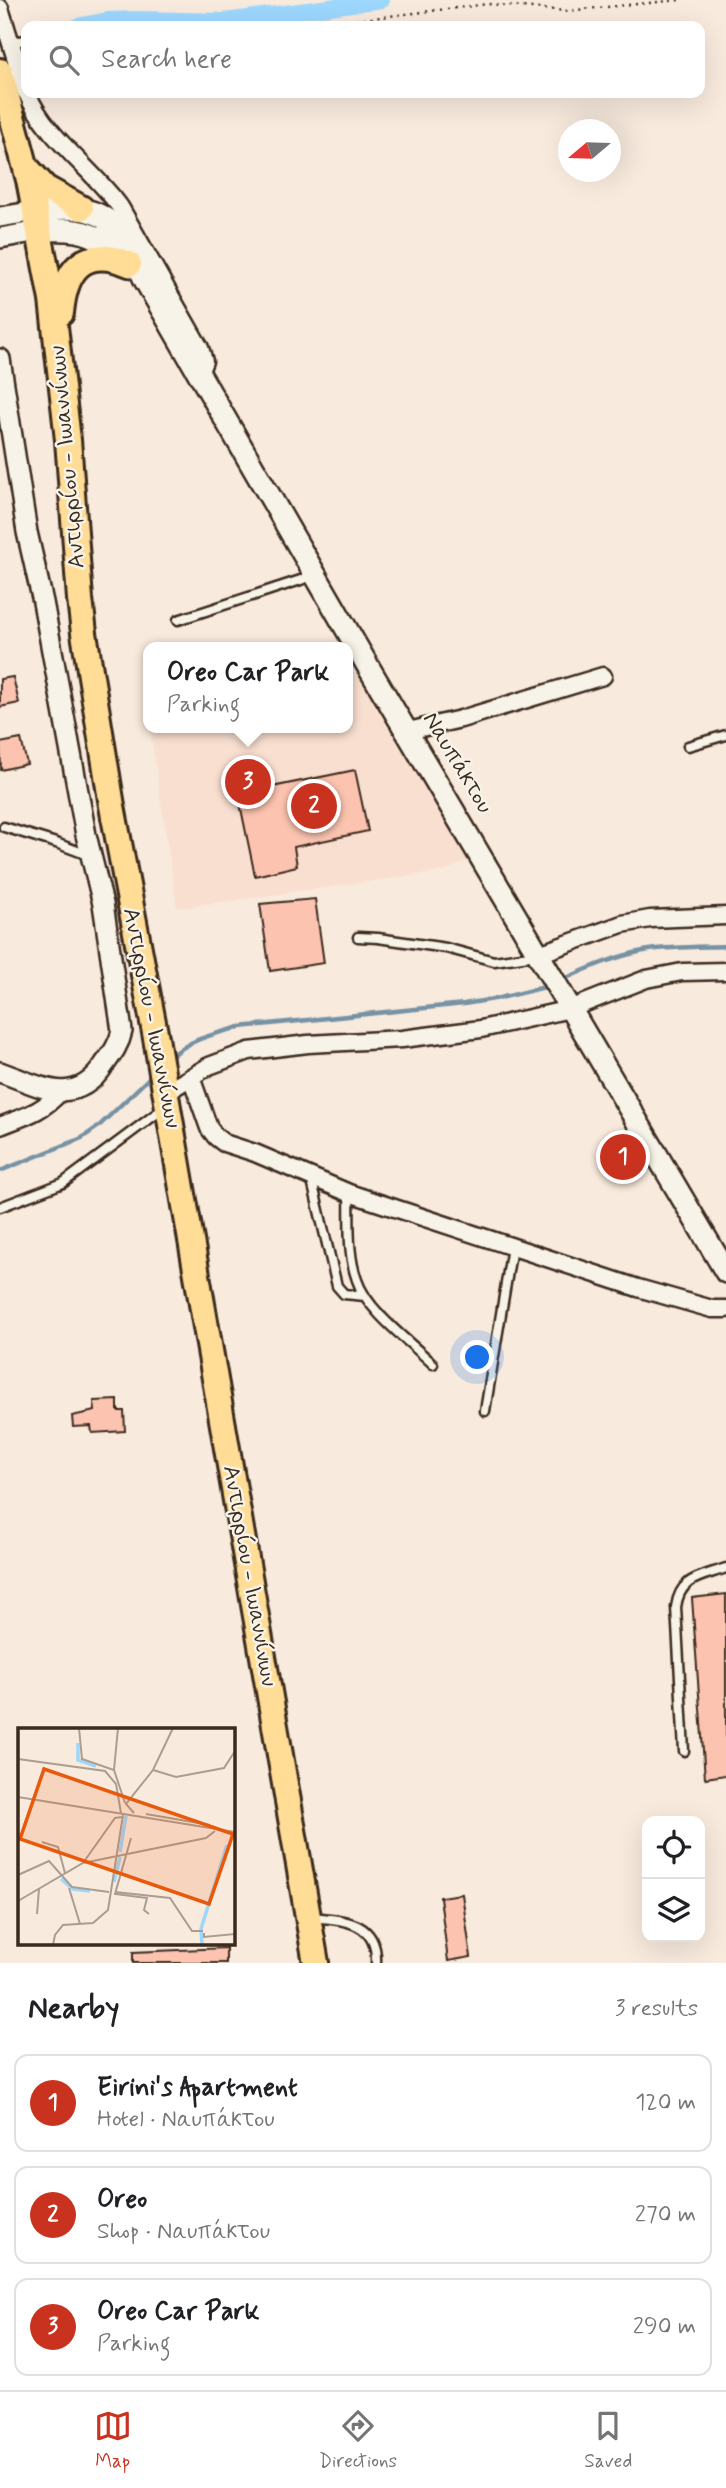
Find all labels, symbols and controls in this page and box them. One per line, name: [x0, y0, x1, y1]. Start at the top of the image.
search box: [21, 21, 705, 98]
icon: search: [45, 41, 83, 79]
text: Search here: [101, 43, 232, 77]
north arrow: [558, 119, 621, 182]
street label: Αντιρρίου - Ιωαννίνων: [43, 344, 93, 570]
popup: [143, 642, 353, 733]
text: Oreo Car Park: [167, 656, 329, 690]
text: Parking: [167, 690, 240, 720]
street label: Ναυπάκτου: [415, 707, 499, 819]
pin: 3: [225, 756, 271, 808]
pin: 2: [291, 780, 337, 832]
street label: Αντιρρίου - Ιωαννίνων: [115, 905, 187, 1131]
pin: 1: [600, 1131, 646, 1183]
your location: [460, 1340, 494, 1374]
street label: Αντιρρίου - Ιωαννίνων: [215, 1463, 283, 1689]
inset map: [18, 1728, 234, 1946]
map controls: [642, 1816, 705, 1942]
button: locate: [642, 1816, 705, 1879]
button: layers: [642, 1879, 705, 1942]
text: Nearby: [28, 1989, 119, 2028]
text: 3 results: [615, 1994, 698, 2024]
text: Eirini's Apartment: [97, 2071, 298, 2105]
text: 1: [48, 2088, 58, 2118]
text: 120 m: [635, 2088, 696, 2118]
text: Hotel · Ναυπάκτου: [97, 2105, 275, 2135]
text: Oreo: [97, 2183, 147, 2217]
text: 2: [47, 2200, 59, 2230]
text: 270 m: [635, 2200, 696, 2230]
text: Shop · Ναυπάκτου: [97, 2217, 270, 2247]
text: Oreo Car Park: [97, 2295, 259, 2329]
text: 3: [48, 2312, 58, 2342]
text: 290 m: [633, 2312, 696, 2342]
text: Parking: [97, 2329, 170, 2359]
tab: Map: [94, 2407, 132, 2474]
tab: Directions: [319, 2407, 397, 2474]
tab: Saved: [584, 2407, 632, 2474]

